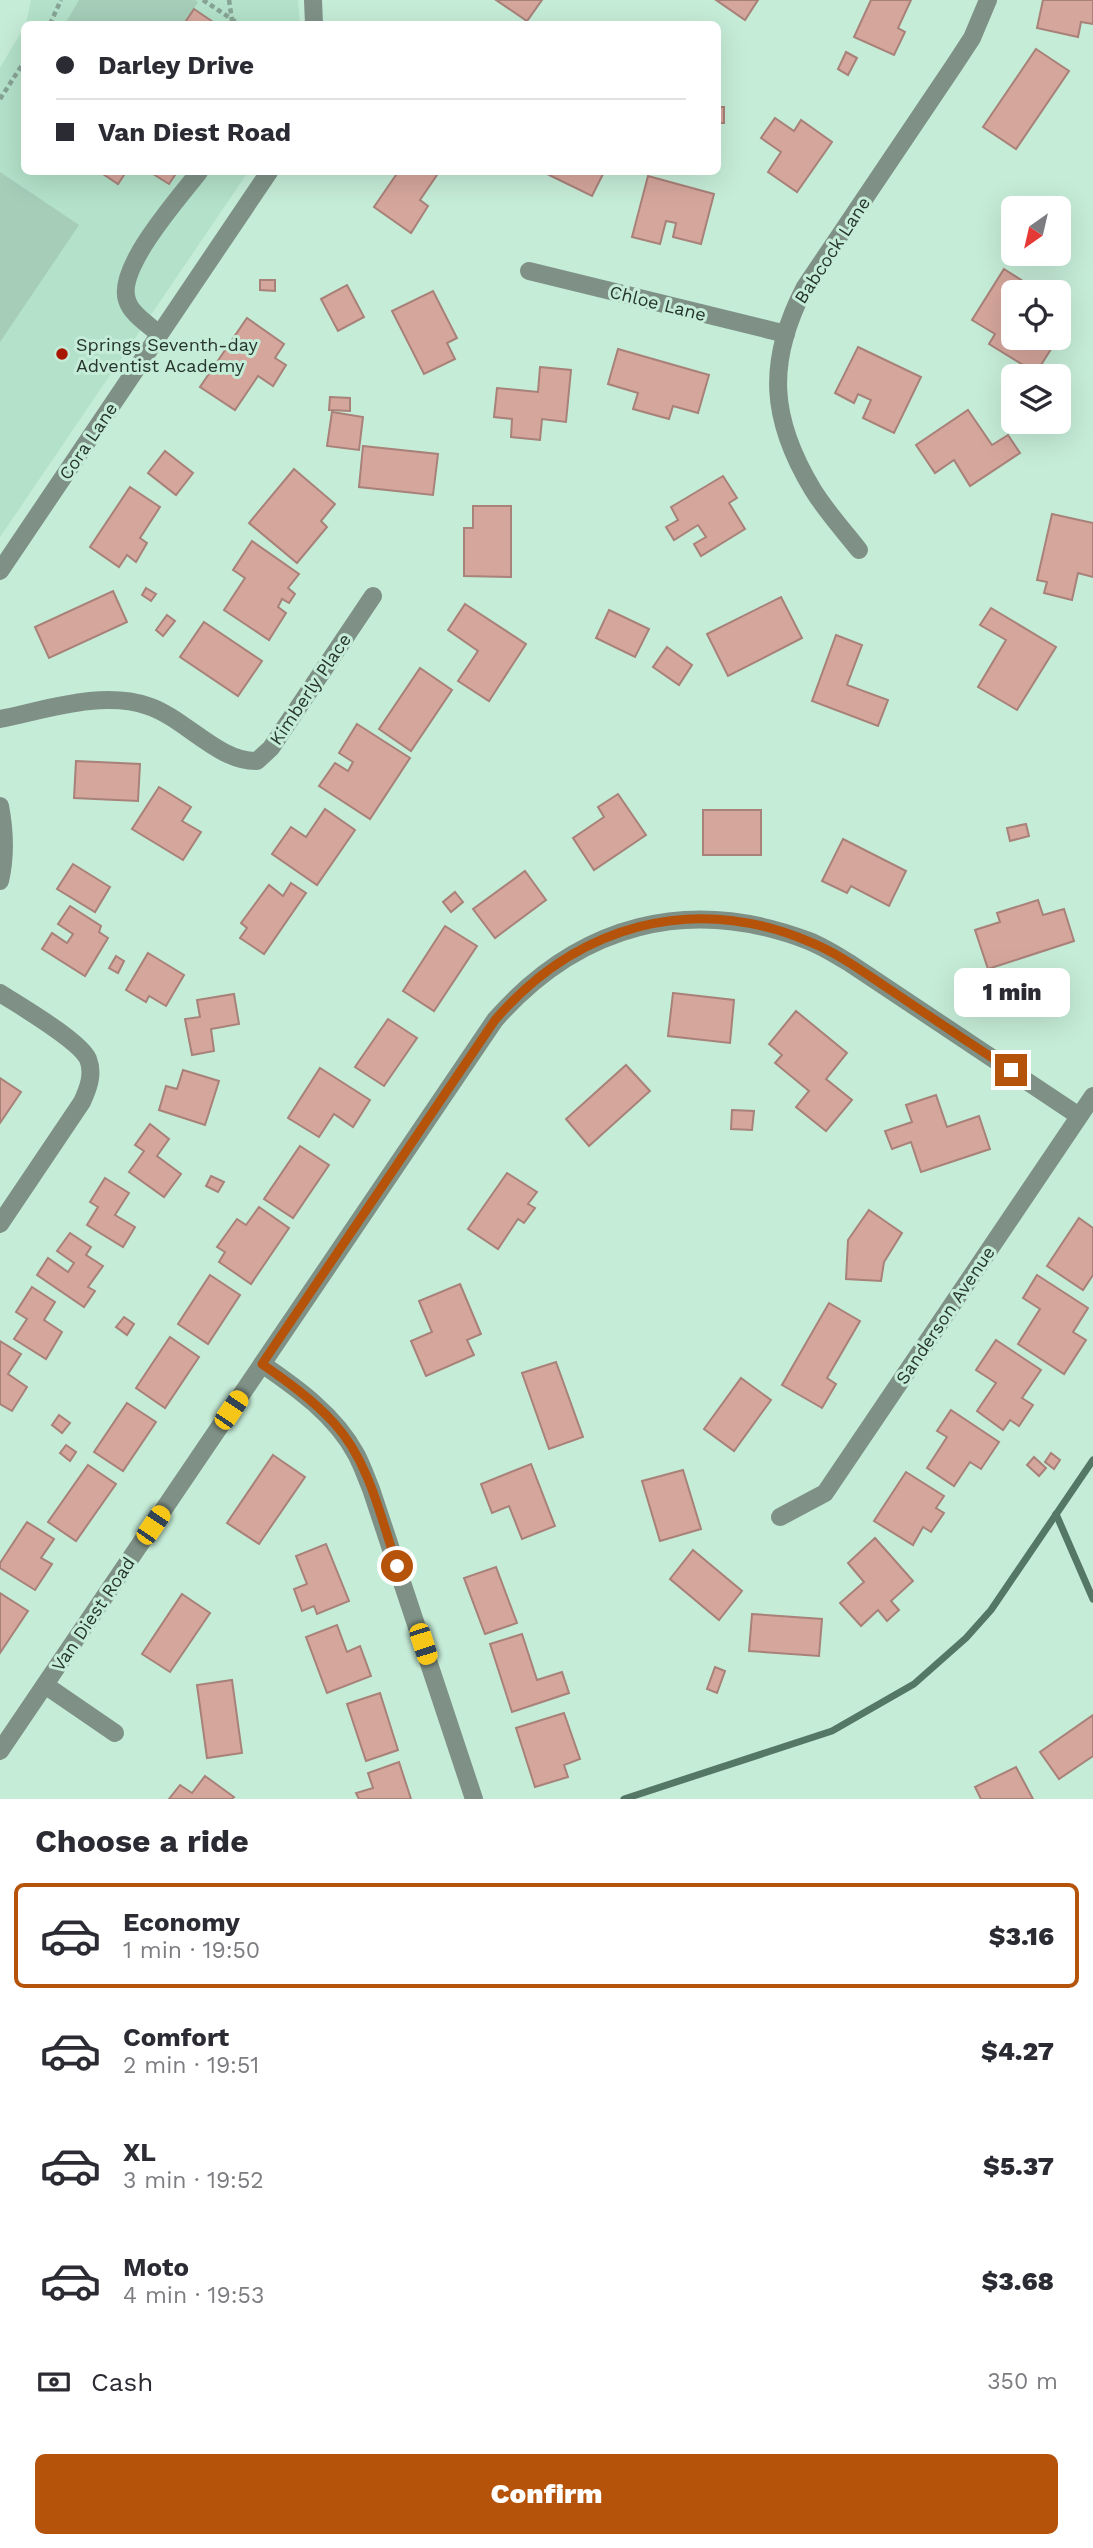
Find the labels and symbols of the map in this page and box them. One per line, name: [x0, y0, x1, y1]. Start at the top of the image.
street label: Babcock Lane: [790, 193, 874, 307]
north arrow: [1001, 196, 1071, 266]
street label: Chloe Lane: [608, 281, 708, 325]
place label: Springs Seventh-day Adventist Academy: [76, 334, 258, 376]
marker: Springs Seventh-day Adventist Academy: [54, 346, 70, 362]
street label: Cora Lane: [55, 398, 121, 484]
street label: Kimberly Place: [265, 629, 355, 749]
callout: 1 min: [953, 968, 1069, 1018]
route end: [995, 1054, 1027, 1086]
street label: Sanderson Avenue: [891, 1242, 999, 1388]
car: [211, 1387, 252, 1433]
car: [133, 1502, 174, 1548]
route start: [381, 1550, 413, 1582]
street label: Van Diest Road: [47, 1553, 139, 1675]
car: [407, 1621, 440, 1667]

